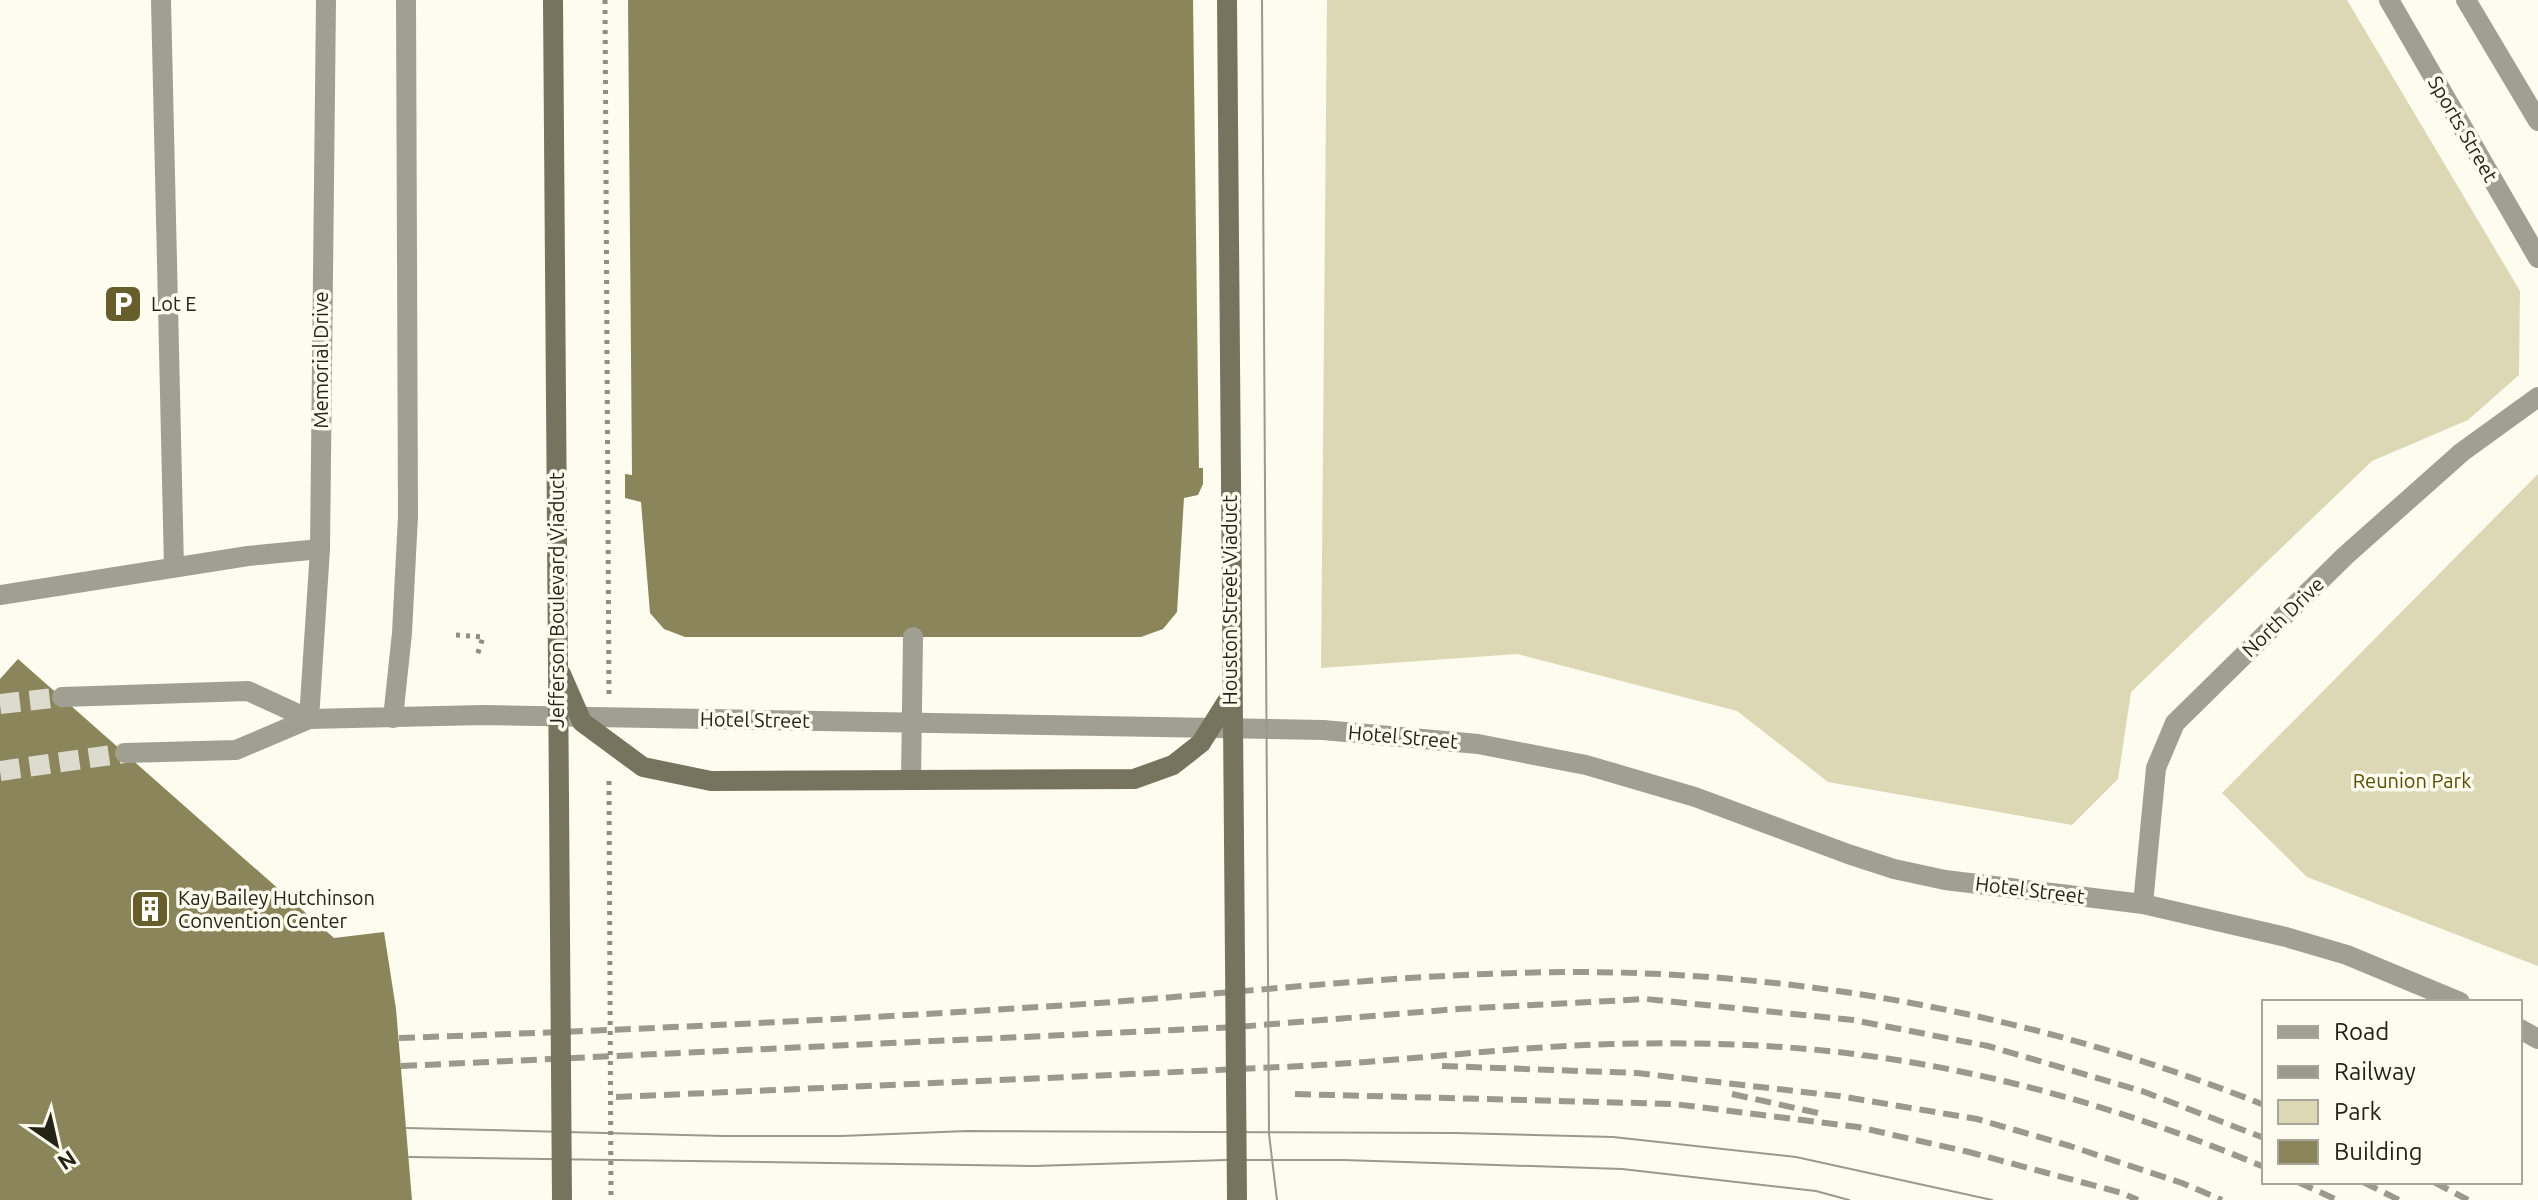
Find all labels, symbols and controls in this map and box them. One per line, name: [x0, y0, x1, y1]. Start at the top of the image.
street label: Sports Street: [2424, 72, 2503, 186]
parking icon: Lot E: [102, 283, 144, 325]
street label: Memorial Drive: [309, 291, 332, 429]
place label: Lot E: [151, 292, 197, 315]
street label: Jefferson Boulevard Viaduct: [545, 472, 568, 728]
street label: Houston Street Viaduct: [1218, 495, 1241, 705]
street label: North Drive: [2237, 572, 2328, 661]
street label: Hotel Street: [700, 707, 810, 732]
street label: Hotel Street: [1347, 720, 1459, 753]
park label: Reunion Park: [2353, 769, 2471, 792]
street label: Hotel Street: [1974, 871, 2086, 908]
place label: Kay Bailey Hutchinson Convention Center: [178, 886, 375, 932]
building icon: Kay Bailey Hutchinson Convention Center: [129, 888, 171, 930]
legend: [2262, 1000, 2522, 1184]
text: Road: [2334, 1018, 2389, 1045]
text: Railway: [2334, 1058, 2416, 1085]
text: Park: [2334, 1098, 2382, 1125]
north arrow: [16, 1104, 96, 1184]
text: Building: [2334, 1138, 2422, 1165]
text: N: [54, 1146, 81, 1176]

